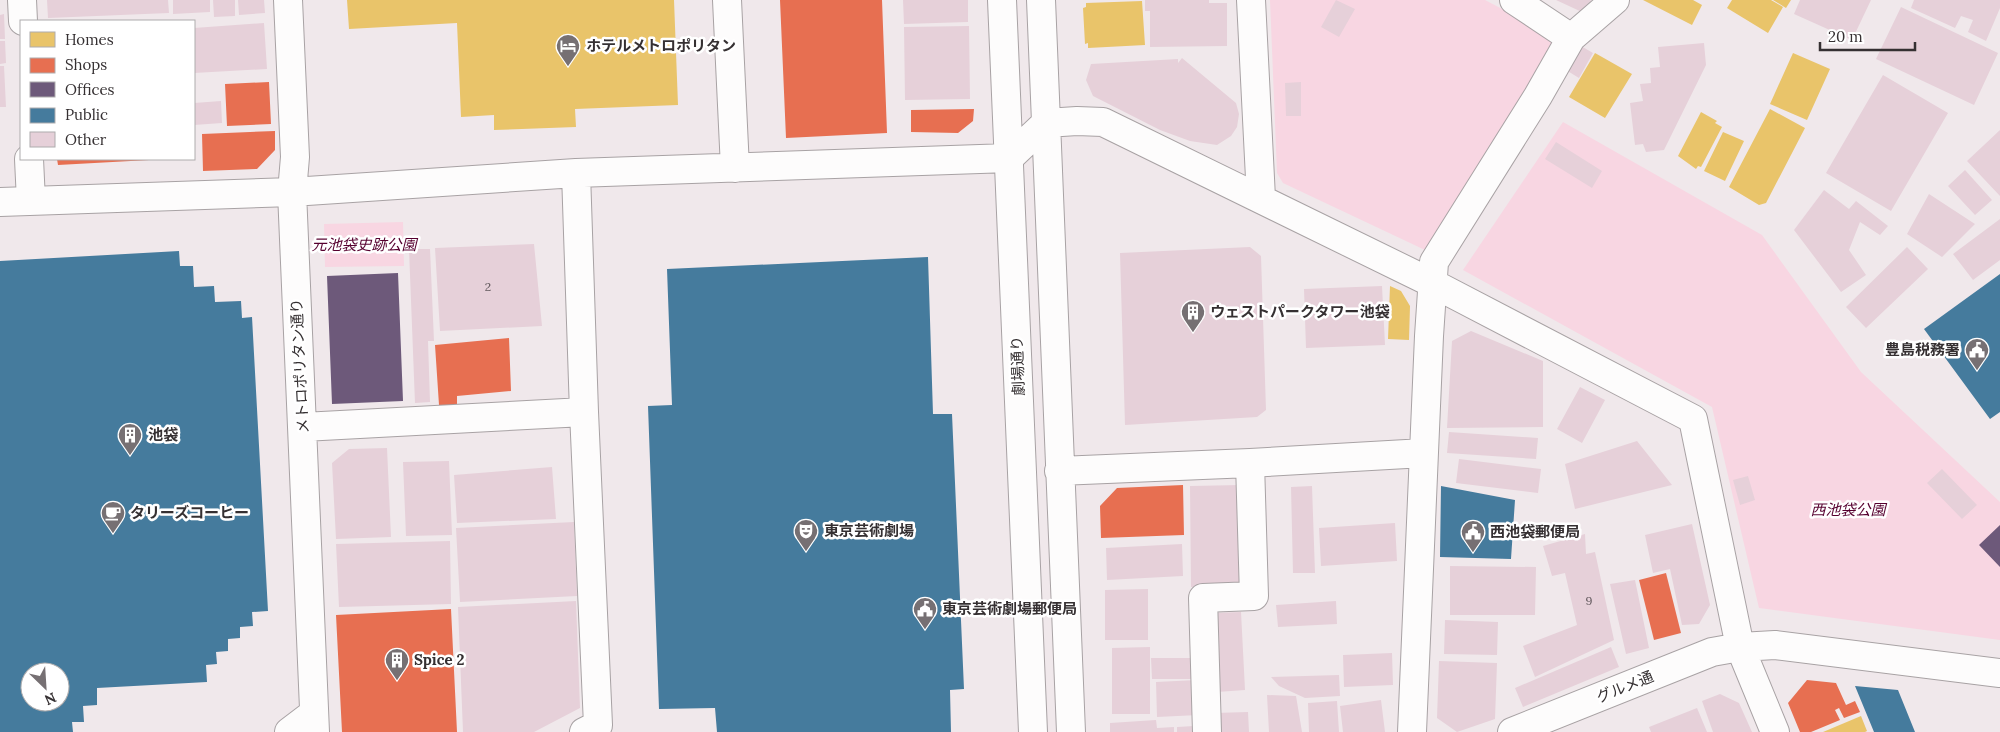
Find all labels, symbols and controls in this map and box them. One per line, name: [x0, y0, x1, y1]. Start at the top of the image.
legend: [20, 20, 195, 160]
scale bar: [1820, 20, 1915, 52]
text: 20 m: [1828, 27, 1863, 46]
text: Homes: [65, 30, 114, 49]
hotel icon: ホテルメトロポリタン: [555, 33, 581, 67]
place label: ホテルメトロポリタン: [586, 36, 736, 55]
text: Shops: [65, 55, 107, 74]
text: Offices: [65, 80, 115, 99]
text: Public: [65, 105, 108, 124]
text: Other: [65, 130, 107, 149]
park label: 元池袋史跡公園: [311, 235, 418, 254]
house number: 2: [485, 279, 491, 294]
street label: メトロポリタン通り: [286, 298, 313, 434]
building icon: ウェストパークタワー池袋: [1180, 299, 1206, 333]
place label: ウェストパークタワー池袋: [1210, 302, 1389, 321]
street label: 劇場通り: [1007, 336, 1028, 396]
public building icon: 豊島税務署: [1964, 337, 1990, 371]
place label: 豊島税務署: [1885, 340, 1960, 359]
building icon: 池袋: [117, 422, 143, 456]
place label: 池袋: [148, 425, 178, 444]
cafe icon: タリーズコーヒー: [100, 500, 126, 534]
park label: 西池袋公園: [1810, 500, 1887, 519]
place label: タリーズコーヒー: [130, 503, 249, 522]
theatre icon: 東京芸術劇場: [793, 518, 819, 552]
public building icon: 西池袋郵便局: [1460, 519, 1486, 553]
place label: 東京芸術劇場: [824, 521, 914, 540]
place label: 西池袋郵便局: [1490, 522, 1580, 541]
house number: 9: [1586, 593, 1593, 608]
public building icon: 東京芸術劇場郵便局: [912, 596, 938, 630]
place label: 東京芸術劇場郵便局: [942, 599, 1077, 618]
building icon: Spice 2: [384, 647, 410, 681]
place label: Spice 2: [414, 650, 465, 669]
north arrow: [20, 662, 70, 712]
street label: グルメ通: [1593, 666, 1656, 707]
text: N: [42, 688, 59, 709]

